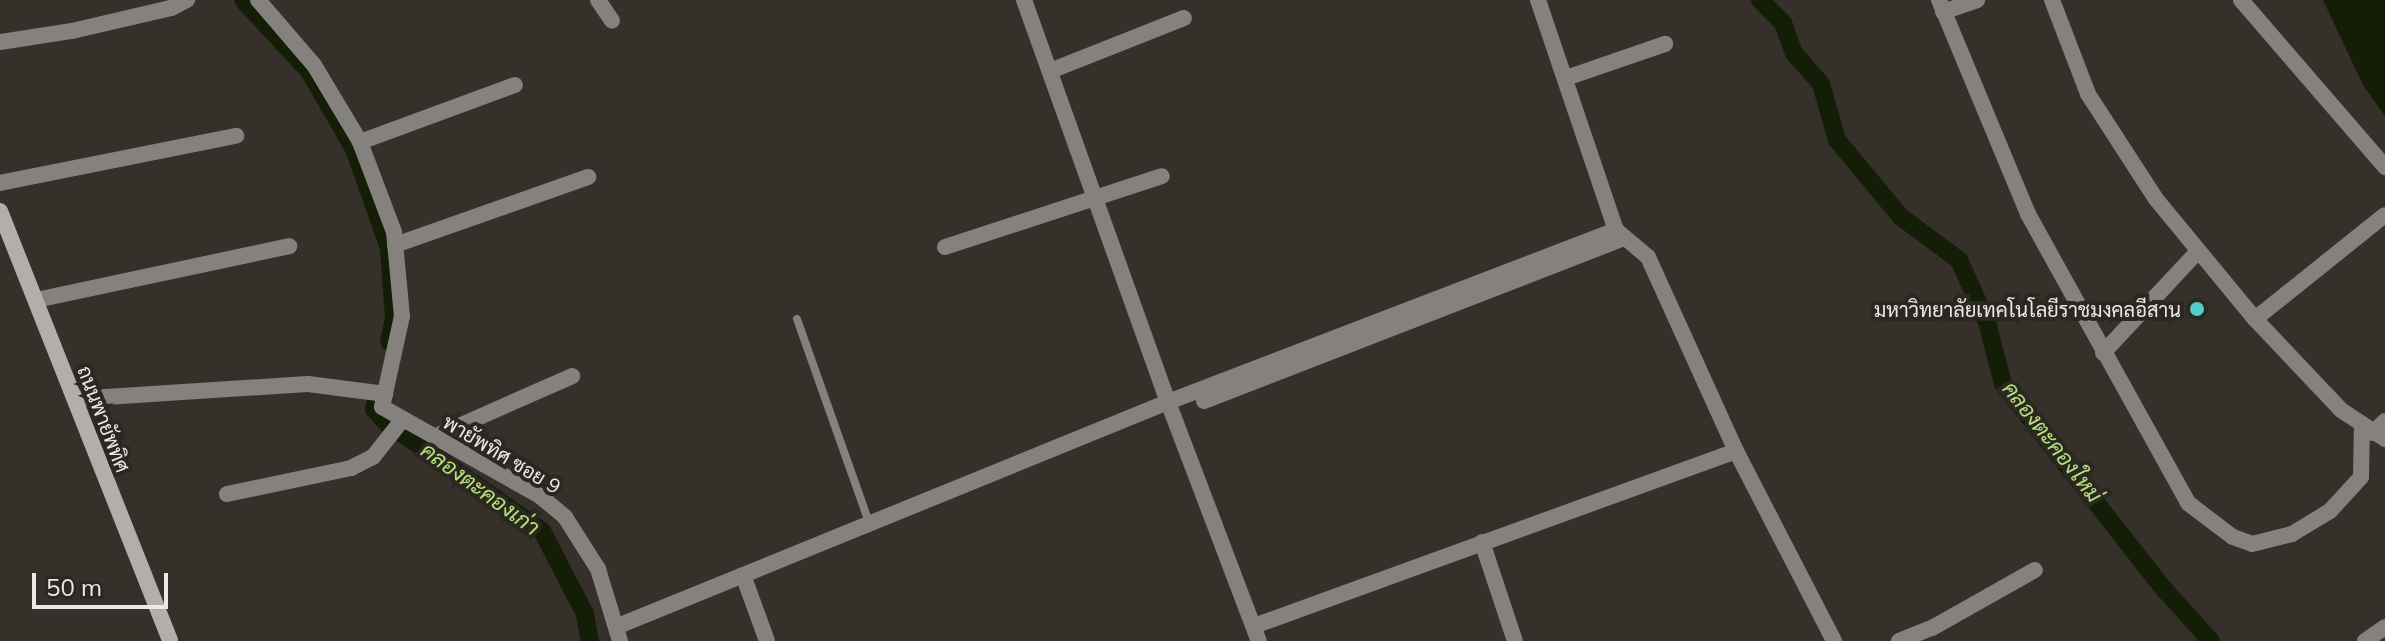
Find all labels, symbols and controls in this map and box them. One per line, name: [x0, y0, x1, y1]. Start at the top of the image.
place label: มหาวิทยาลัยเทคโนโลยีราชมงคลอีสาน: [1874, 297, 2181, 321]
marker: มหาวิทยาลัยเทคโนโลยีราชมงคลอีสาน: [2188, 300, 2206, 318]
street label: ถนนพายัพทิศ: [73, 362, 135, 476]
water label: คลองตะคองใหม่: [1997, 376, 2107, 508]
street label: พายัพทิศ ซอย 9: [439, 409, 565, 499]
water label: คลองตะคองเก่า: [415, 437, 545, 541]
scale bar: [36, 557, 172, 607]
text: 50 m: [46, 572, 102, 602]

